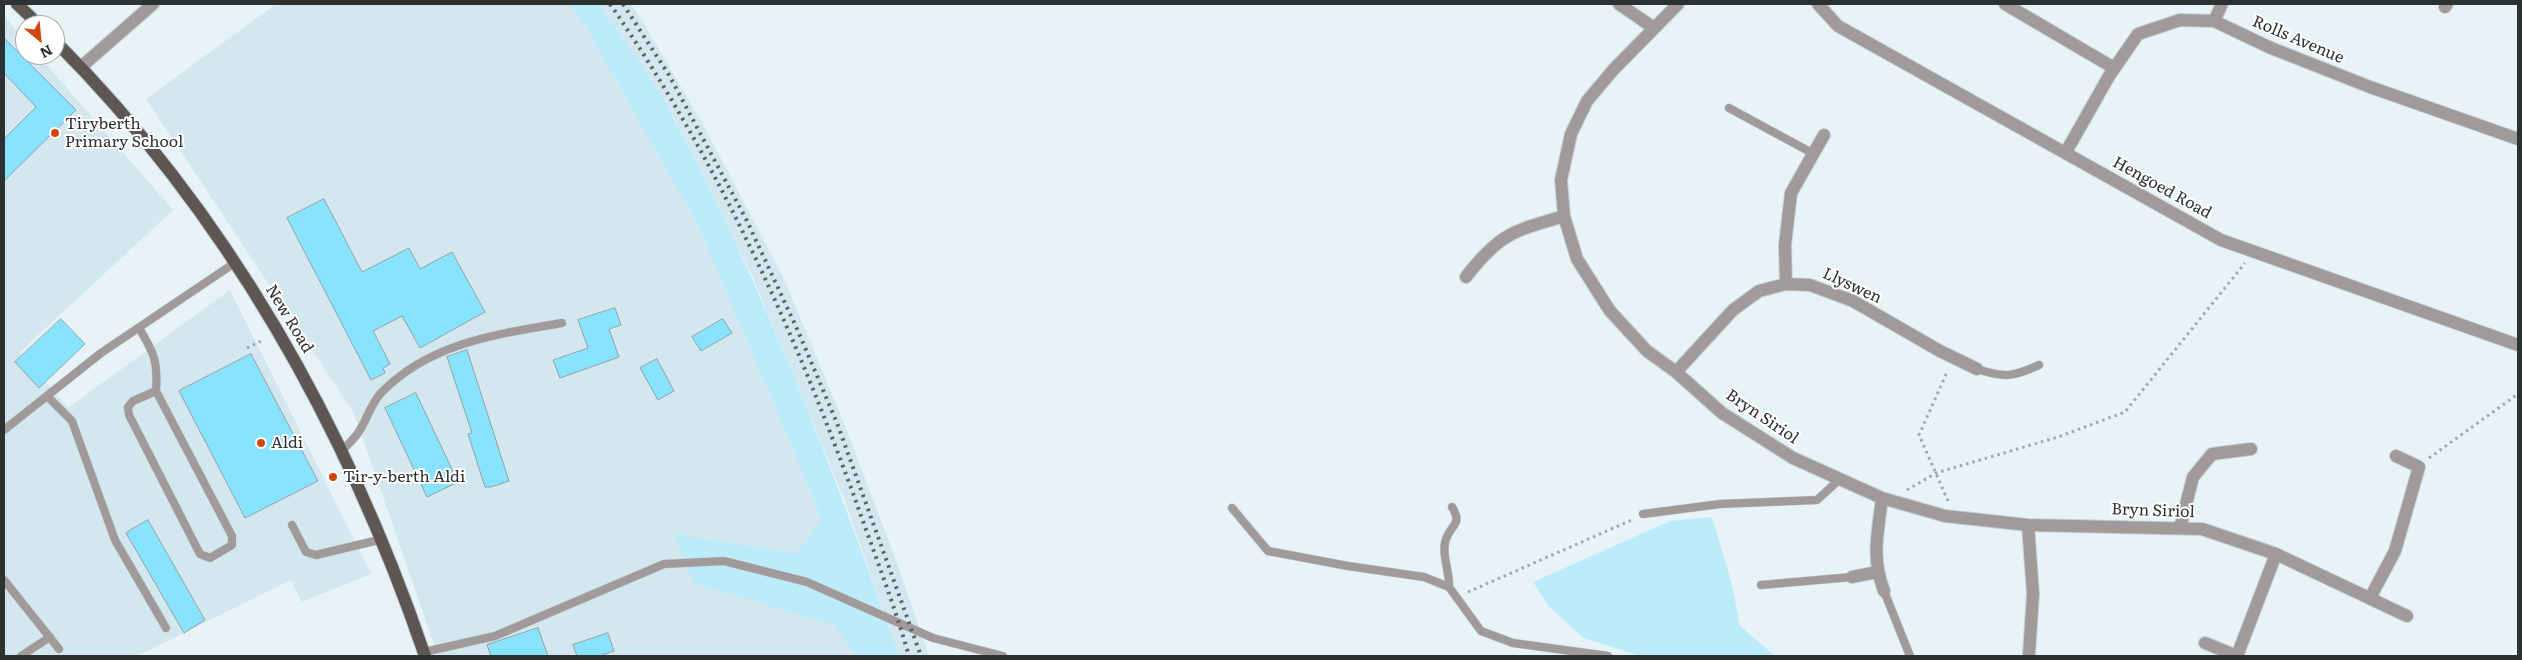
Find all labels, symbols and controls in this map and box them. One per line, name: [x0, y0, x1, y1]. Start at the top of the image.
street label: Rolls Avenue: [2249, 12, 2347, 68]
north arrow: [15, 15, 65, 65]
text: N: [37, 41, 56, 64]
place label: Tiryberth Primary School: [65, 114, 183, 152]
marker: Tiryberth Primary School: [49, 127, 61, 139]
street label: Hengoed Road: [2109, 153, 2215, 223]
street label: Llyswen: [1819, 264, 1885, 308]
street label: New Road: [261, 281, 317, 357]
street label: Bryn Siriol: [1722, 386, 1802, 448]
place label: Aldi: [271, 433, 303, 453]
marker: Aldi: [255, 437, 267, 449]
place label: Tir-y-berth Aldi: [343, 467, 465, 487]
marker: Tir-y-berth Aldi: [327, 471, 339, 483]
street label: Bryn Siriol: [2111, 500, 2195, 522]

